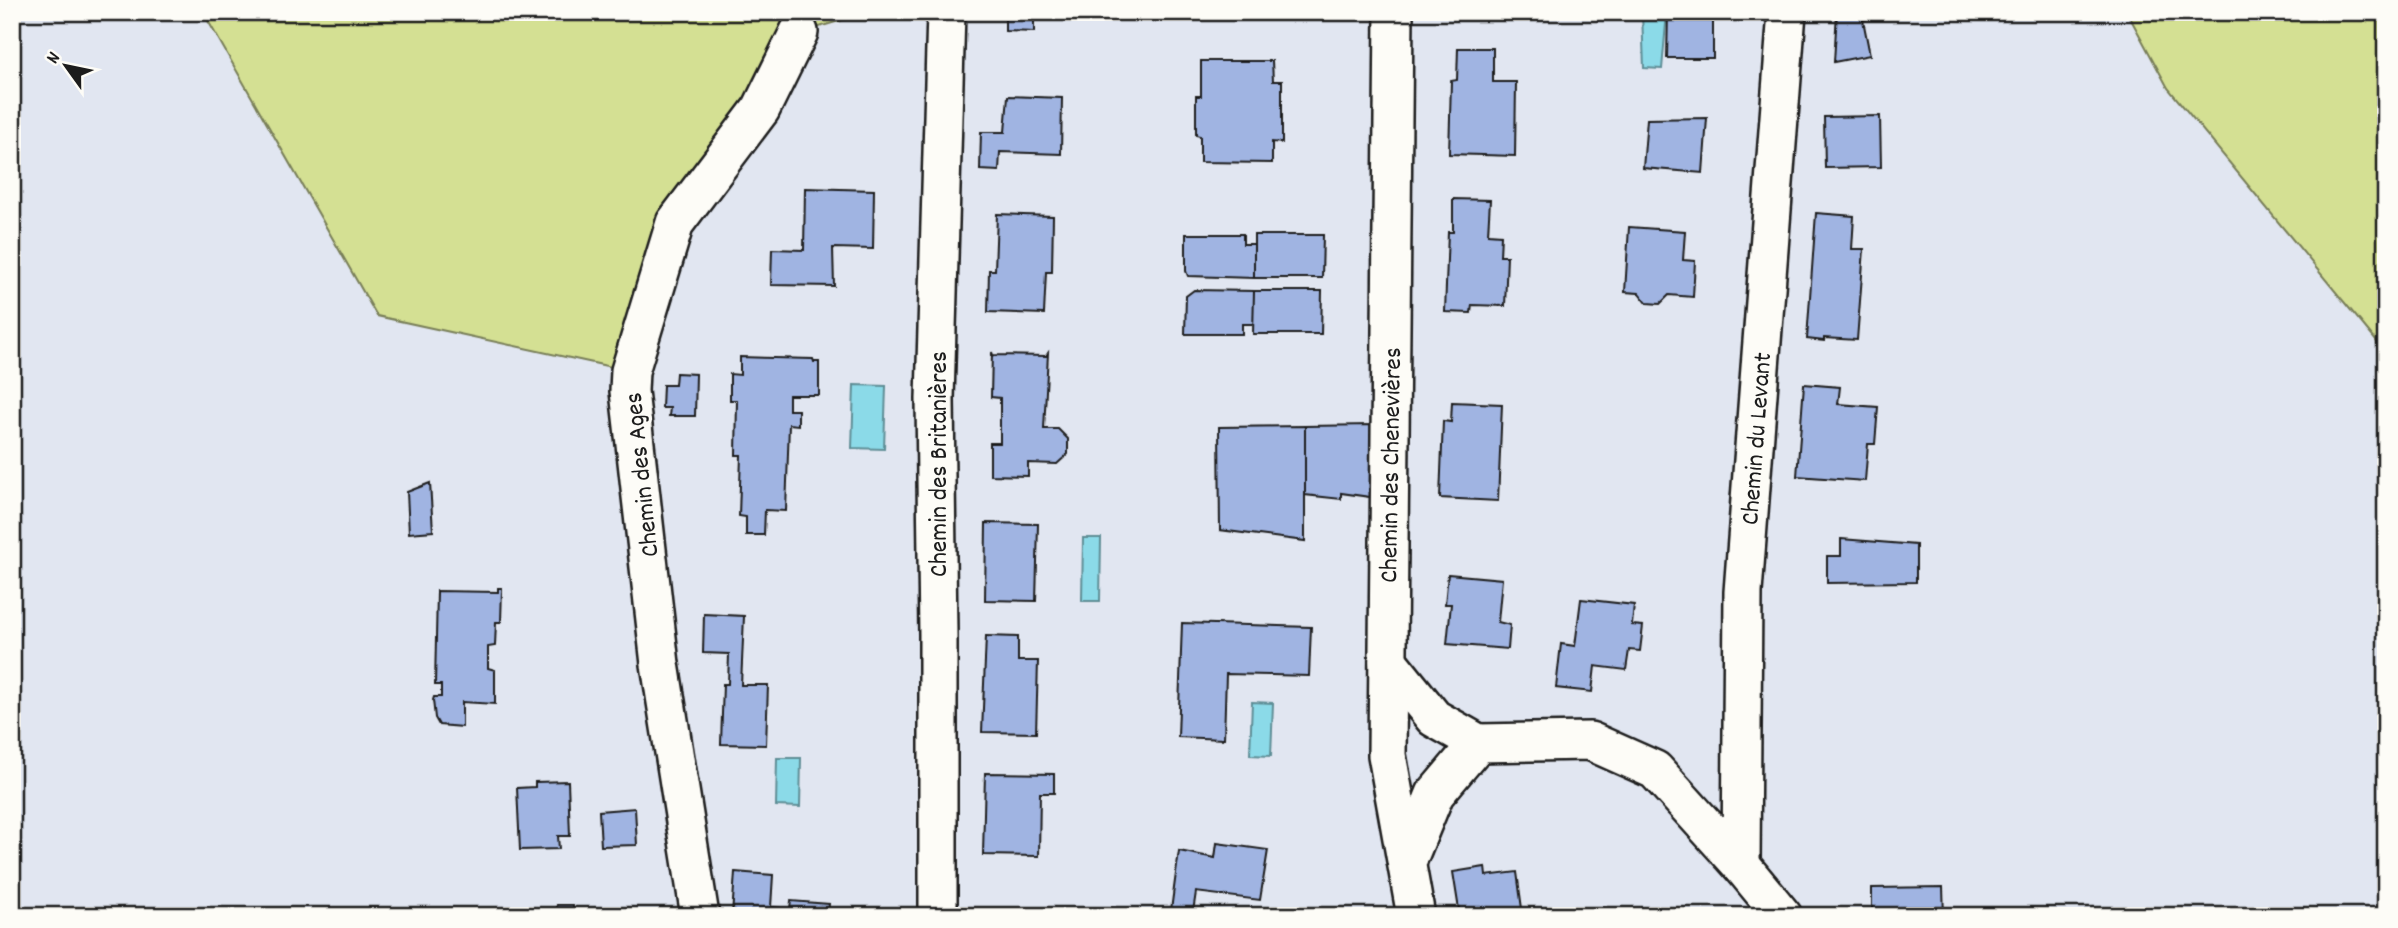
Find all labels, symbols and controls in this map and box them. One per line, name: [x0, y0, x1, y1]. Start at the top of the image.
north arrow: [32, 32, 102, 102]
text: N: [41, 47, 69, 70]
street label: Chemin des Chenevières: [1372, 347, 1413, 583]
street label: Chemin des Britanières: [922, 351, 959, 577]
street label: Chemin du Levant: [1733, 351, 1783, 526]
street label: Chemin des Ages: [616, 391, 671, 559]

